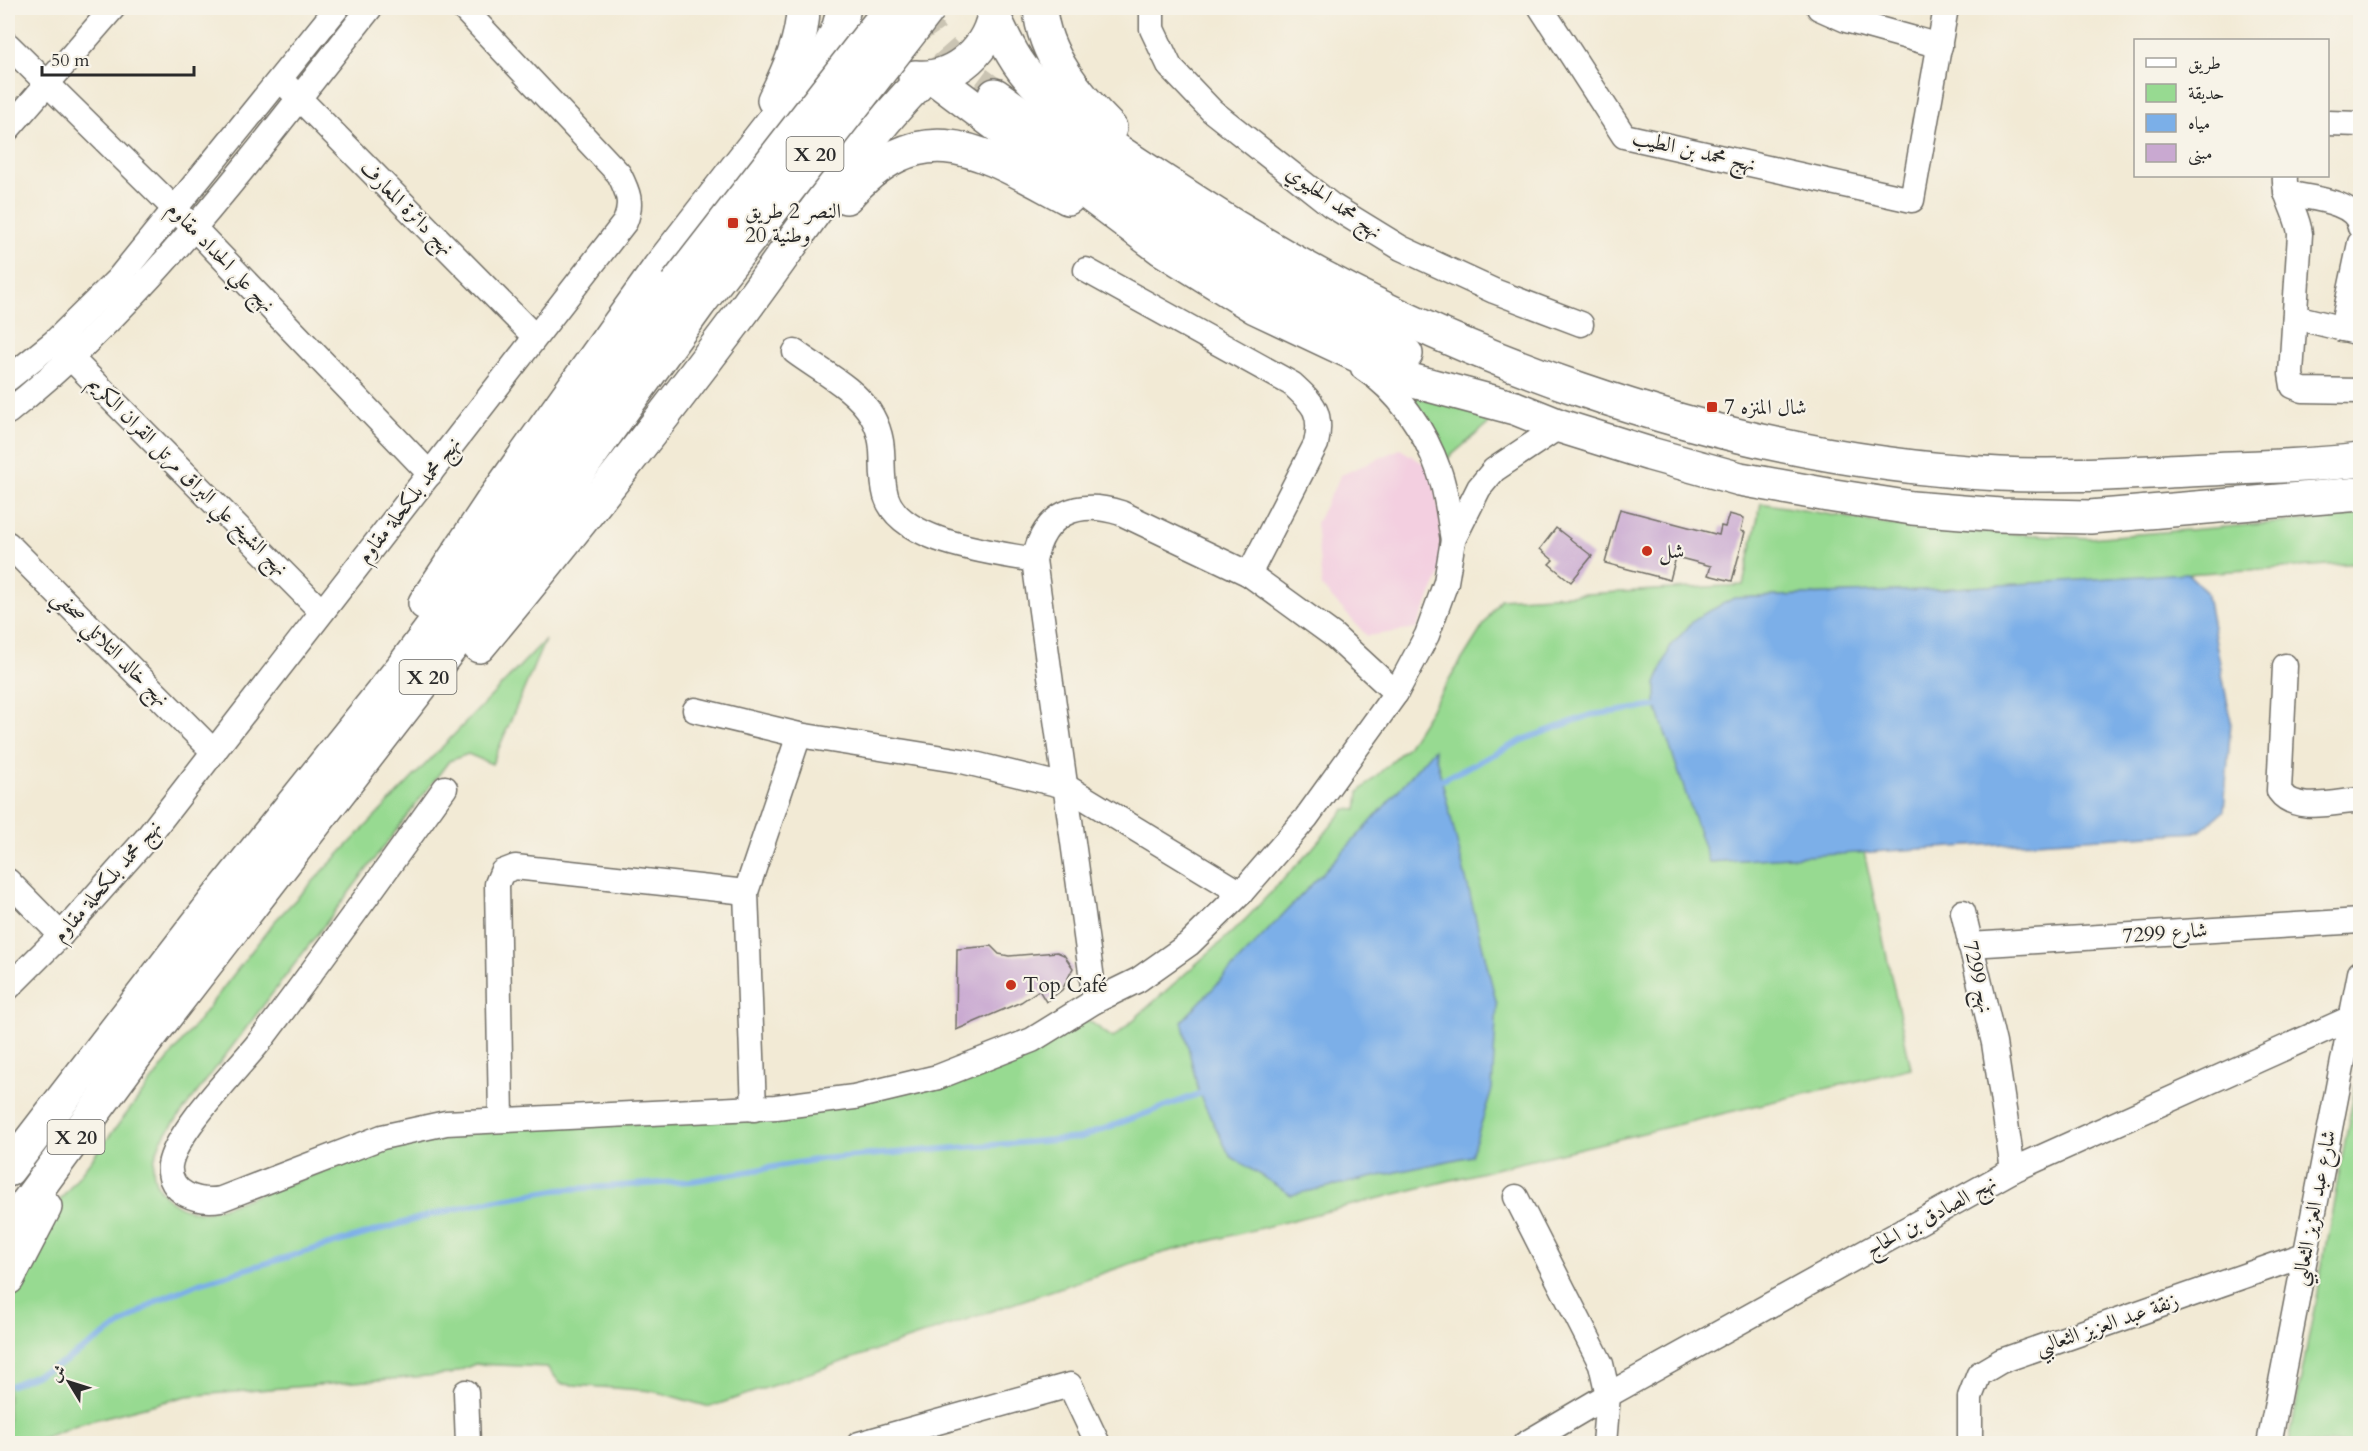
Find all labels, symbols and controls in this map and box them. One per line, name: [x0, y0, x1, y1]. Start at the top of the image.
scale bar: [42, 39, 194, 77]
legend: [2134, 39, 2329, 177]
text: 50 m: [51, 48, 90, 73]
text: طريق: [2188, 51, 2221, 76]
text: حديقة: [2188, 81, 2224, 106]
text: مياه: [2188, 111, 2210, 136]
street label: نهج محمد بن الطيب: [1629, 123, 1759, 183]
road number: X 20: [786, 137, 844, 171]
text: مبنى: [2188, 141, 2213, 166]
street label: نهج دائرة المعارف: [350, 154, 461, 265]
street label: نهج محمد الحليوي: [1278, 158, 1388, 249]
street label: نهج علي الحداد مقاوم: [157, 195, 281, 322]
place label: النصر 2 طريق وطنية 20: [745, 197, 841, 250]
marker: النصر 2 طريق وطنية 20: [726, 216, 740, 230]
street label: نهج الشيخ علي البراق مرتل القران الكريم: [78, 369, 295, 586]
place label: شال المنزه 7: [1724, 393, 1807, 422]
marker: شال المنزه 7: [1705, 400, 1719, 414]
street label: نهج محمد بلكحلة مقاوم: [350, 431, 471, 572]
place label: شل: [1659, 537, 1684, 566]
marker: شل: [1640, 544, 1654, 558]
street label: نهج خالد التلاتلي صحفي: [42, 583, 176, 717]
road number: X 20: [400, 660, 456, 694]
street label: نهج محمد بلكحلة مقاوم: [46, 814, 171, 951]
street label: شارع 7299: [2122, 916, 2209, 953]
street label: نهج 7299: [1952, 938, 2000, 1017]
place label: Top Café: [1023, 971, 1108, 1000]
marker: Top Café: [1004, 978, 1018, 992]
road number: X 20: [48, 1120, 104, 1154]
street label: شارع عبد العزيز الثعالبي: [2285, 1128, 2348, 1289]
street label: نهج الصادق بن الحاج: [1860, 1168, 2004, 1268]
street label: زنقة عبد العزيز الثعالبي: [2031, 1286, 2184, 1367]
north arrow: [39, 1352, 99, 1412]
text: ش: [44, 1360, 72, 1386]

